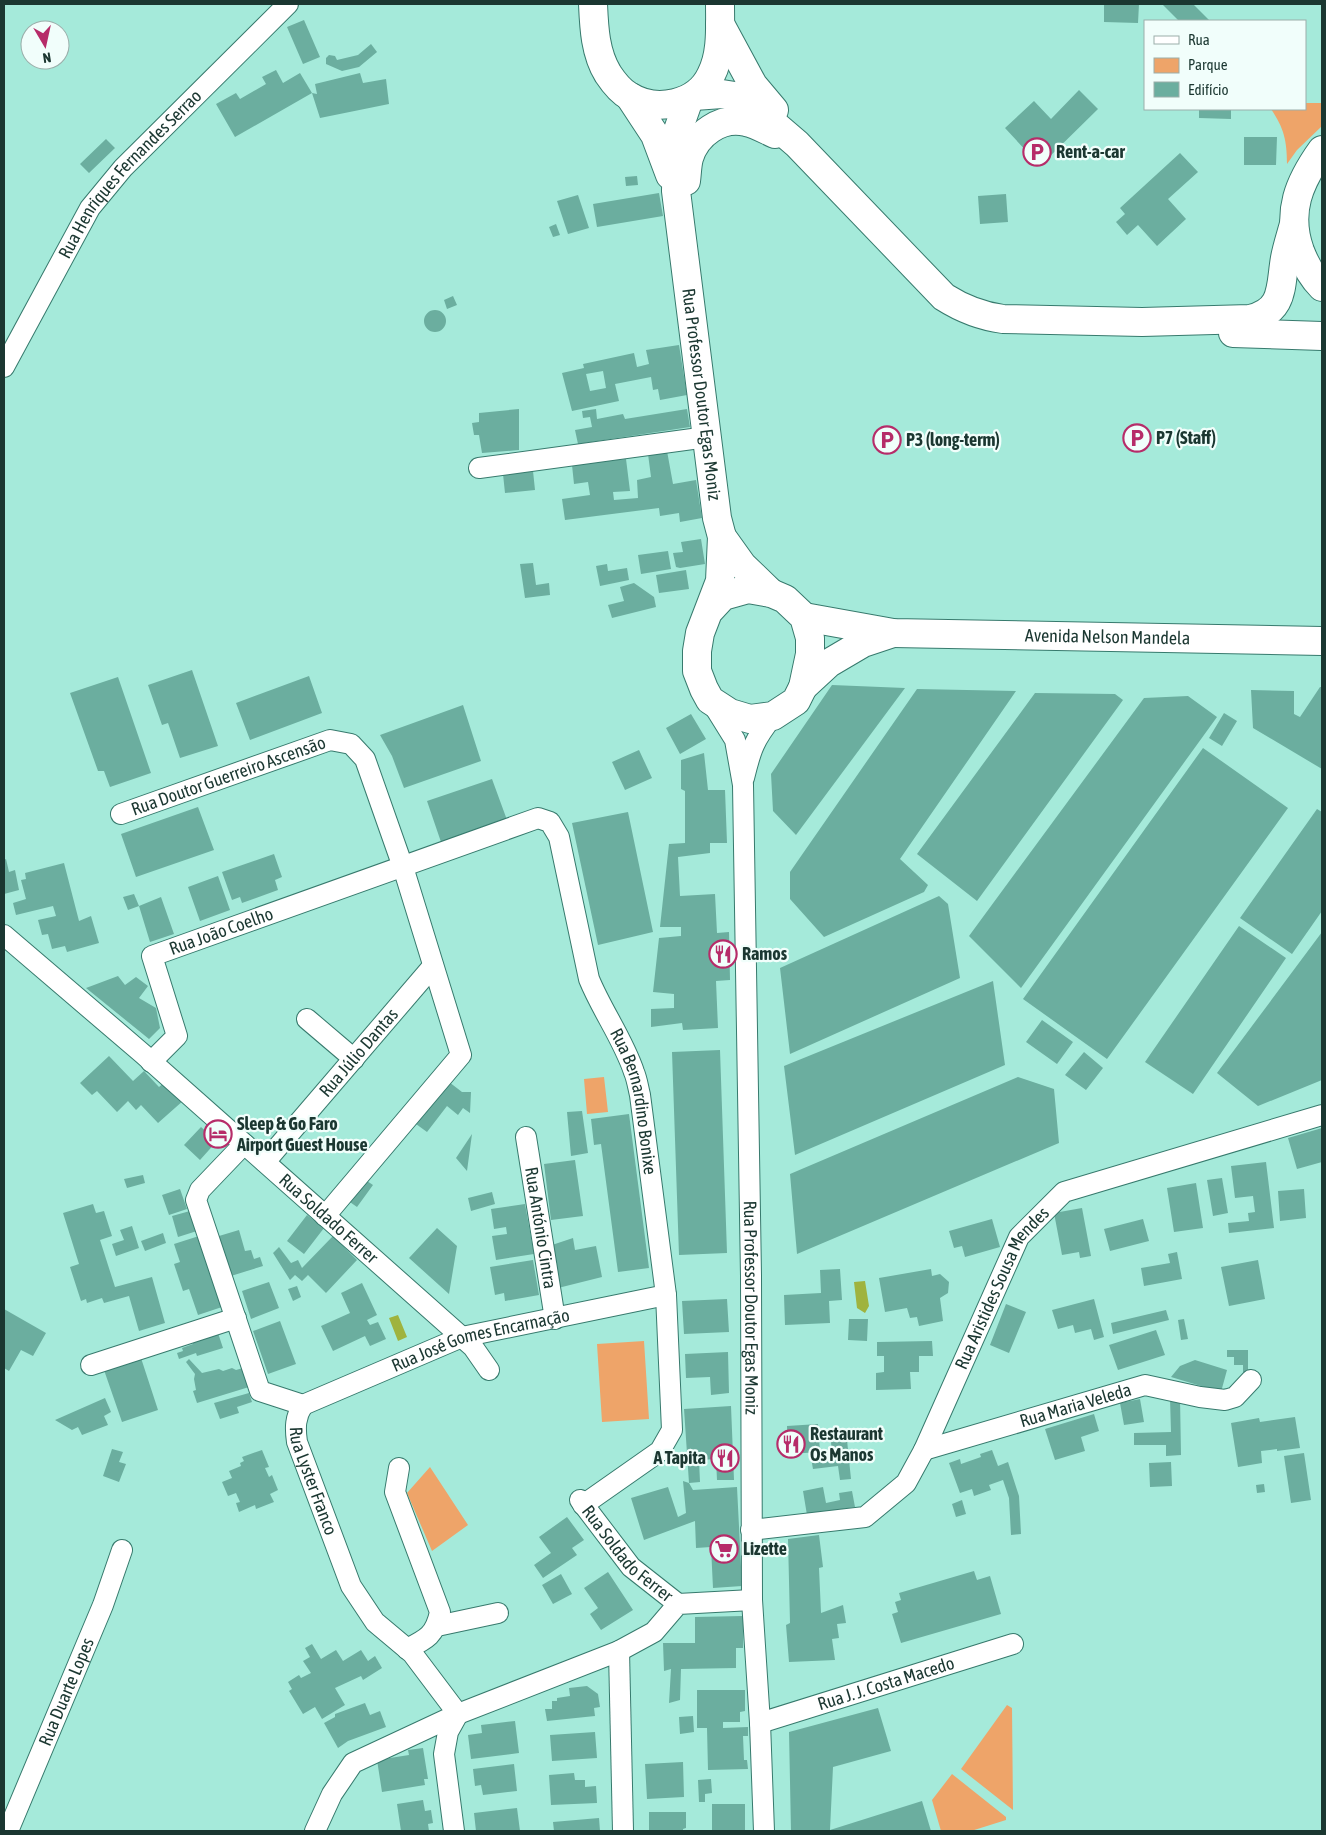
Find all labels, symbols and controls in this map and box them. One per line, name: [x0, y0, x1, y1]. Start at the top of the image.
north arrow: [20, 20, 70, 70]
legend: [1144, 20, 1306, 110]
text: Rua: [1188, 31, 1210, 48]
text: N: [42, 49, 52, 66]
text: Parque: [1188, 56, 1228, 73]
text: Edifício: [1188, 81, 1229, 98]
street label: Rua Henriques Fernandes Serrao: [54, 85, 206, 262]
parking icon: Rent-a-car: [1022, 137, 1052, 167]
place label: Rent-a-car: [1056, 141, 1125, 162]
street label: Rua Professor Doutor Egas Moniz: [678, 287, 726, 502]
parking icon: P7 (Staff): [1122, 423, 1152, 453]
parking icon: P3 (long-term): [872, 425, 902, 455]
place label: P7 (Staff): [1156, 427, 1216, 448]
place label: P3 (long-term): [906, 429, 1000, 450]
street label: Avenida Nelson Mandela: [1025, 624, 1190, 649]
street label: Rua Doutor Guerreiro Ascensão: [128, 731, 328, 820]
street label: Rua João Coelho: [166, 903, 276, 959]
restaurant icon: Ramos: [708, 939, 738, 969]
place label: Ramos: [742, 943, 788, 964]
street label: Rua Júlio Dantas: [315, 1004, 402, 1101]
street label: Rua Bernardino Bonixe: [606, 1025, 661, 1176]
place label: Sleep & Go Faro Airport Guest House: [236, 1113, 368, 1155]
hotel icon: Sleep & Go Faro Airport Guest House: [203, 1119, 233, 1149]
street label: Rua António Cintra: [521, 1165, 561, 1290]
street label: Rua Soldado Ferrer: [275, 1169, 383, 1268]
street label: Rua Professor Doutor Egas Moniz: [740, 1201, 762, 1415]
street label: Rua Aristides Sousa Mendes: [950, 1202, 1053, 1372]
street label: Rua José Gomes Encarnação: [388, 1304, 571, 1376]
street label: Rua Maria Veleda: [1017, 1379, 1134, 1431]
place label: Restaurant Os Manos: [810, 1423, 884, 1465]
street label: Rua Lyster Franco: [286, 1426, 342, 1538]
restaurant icon: Restaurant Os Manos: [776, 1429, 806, 1459]
restaurant icon: A Tapita: [710, 1443, 740, 1473]
place label: A Tapita: [652, 1447, 706, 1468]
street label: Rua Soldado Ferrer: [578, 1501, 678, 1606]
supermarket icon: Lizette: [709, 1534, 739, 1564]
place label: Lizette: [743, 1538, 787, 1559]
street label: Rua Duarte Lopes: [34, 1634, 98, 1749]
street label: Rua J. J. Costa Macedo: [815, 1652, 957, 1714]

